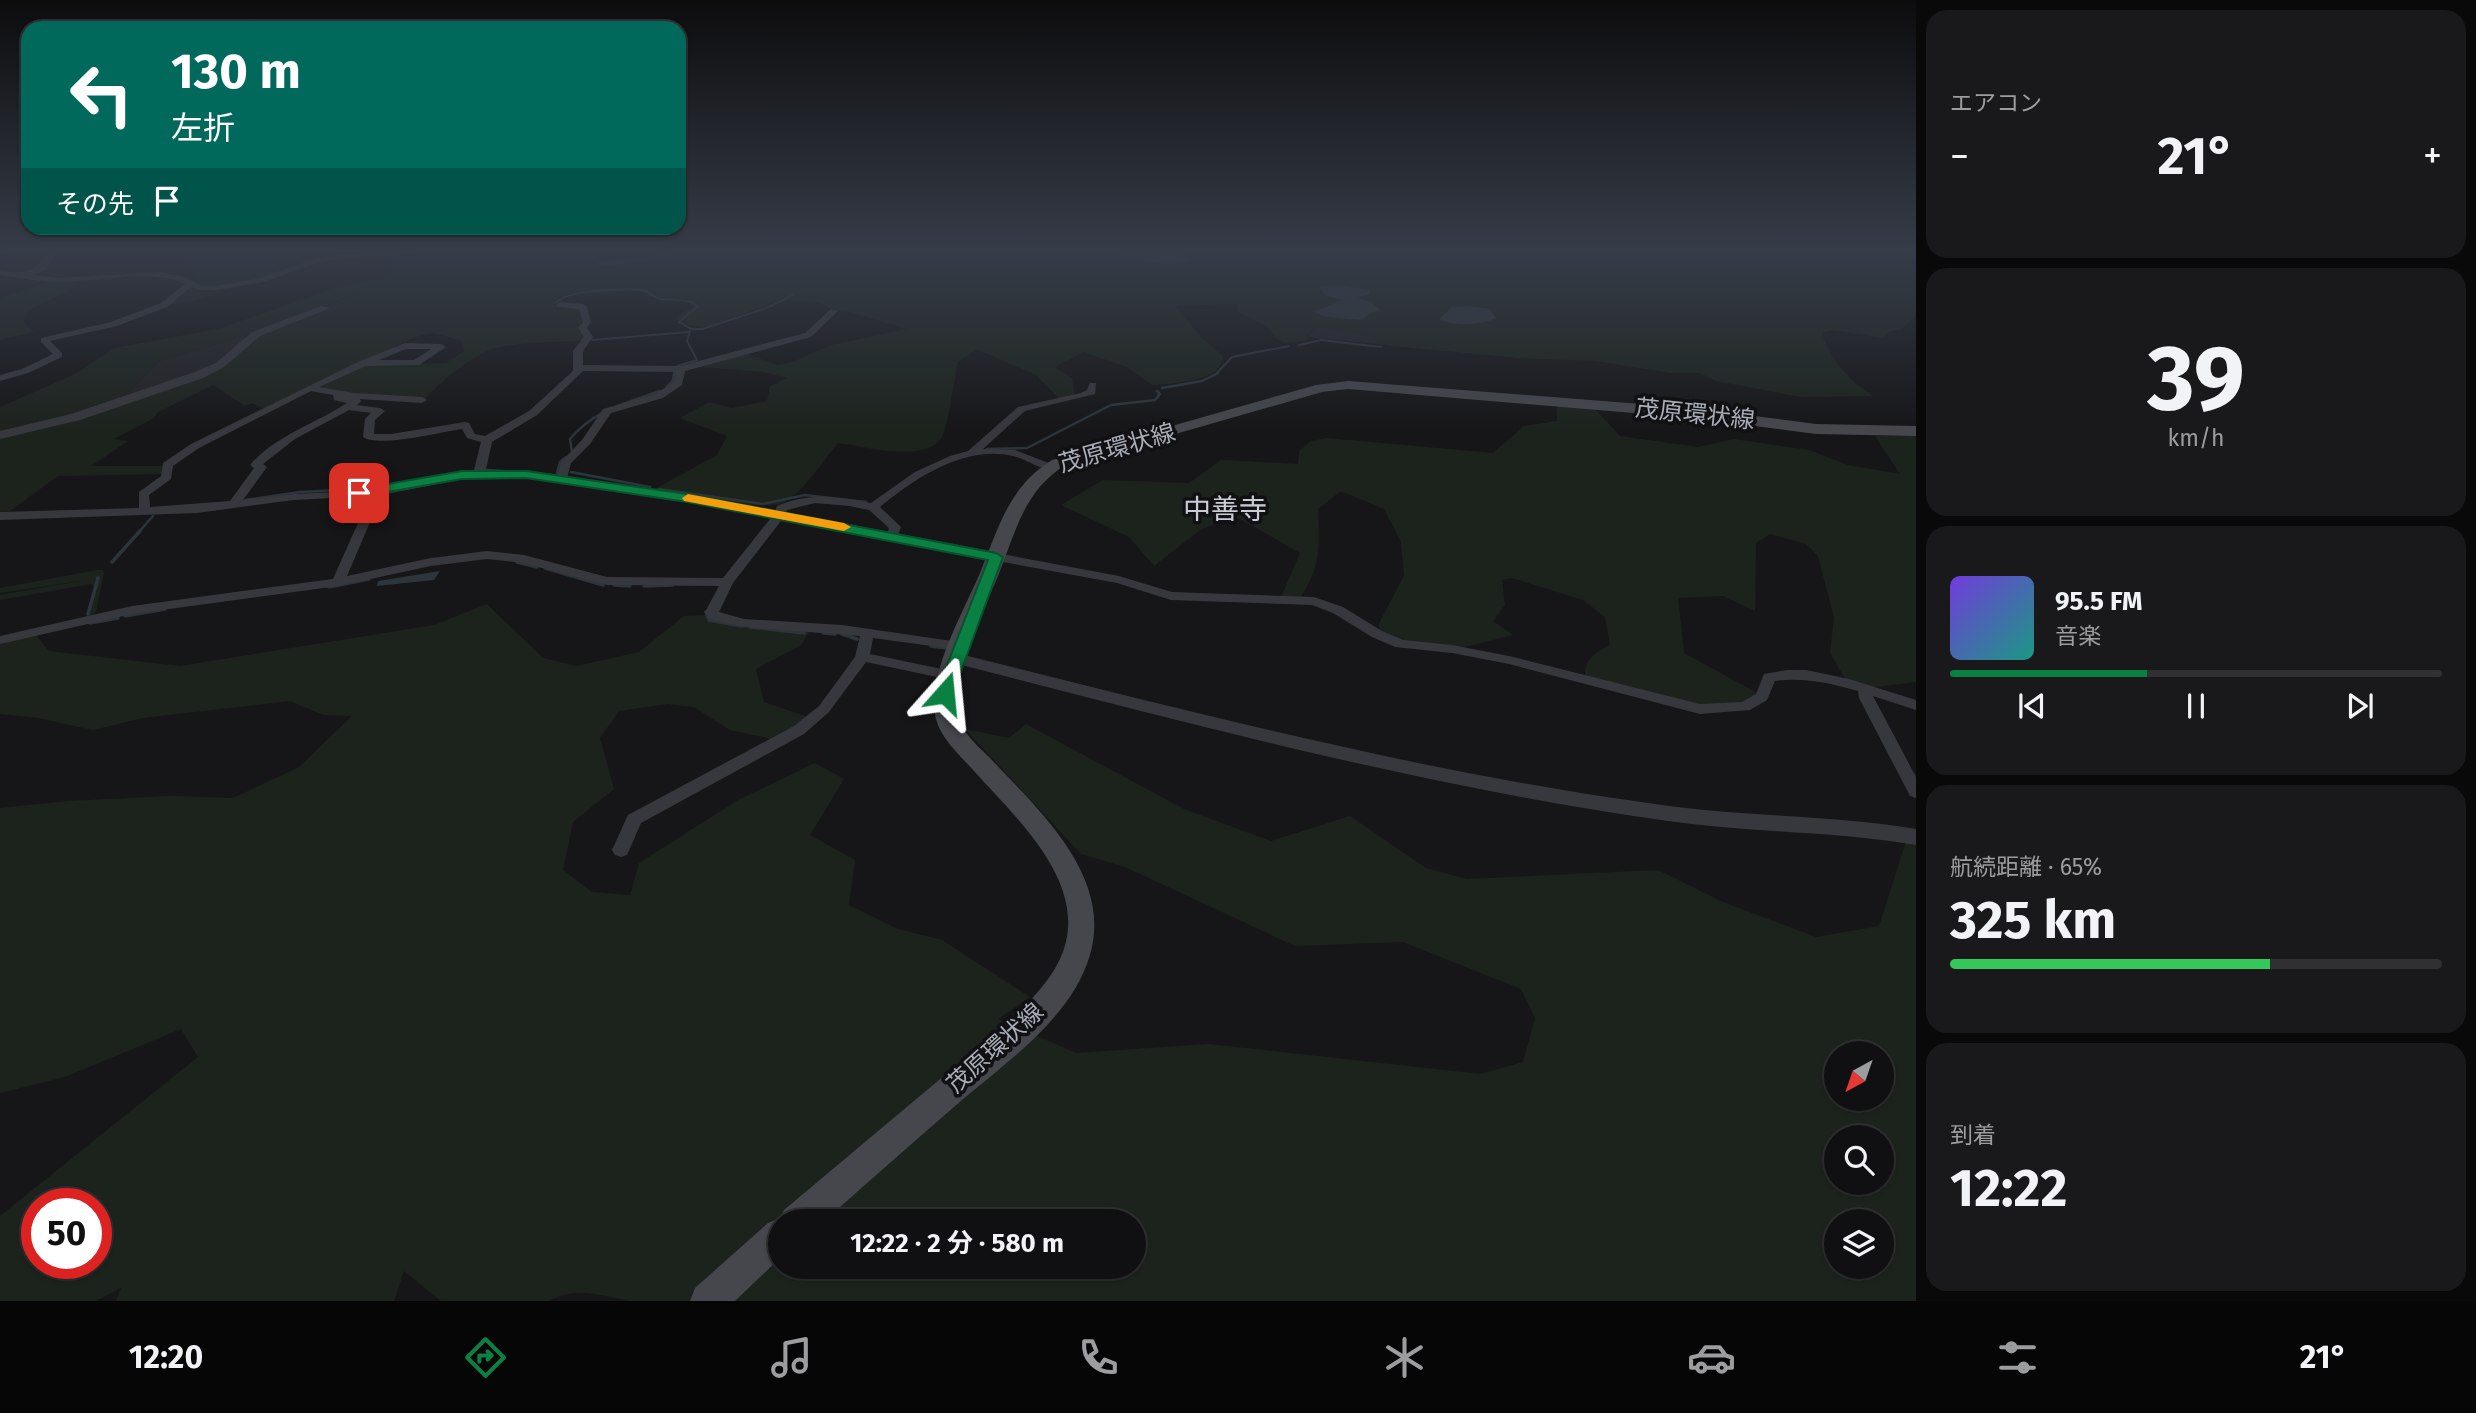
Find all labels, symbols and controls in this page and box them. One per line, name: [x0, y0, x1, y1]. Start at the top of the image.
text: 130 m: [171, 42, 301, 101]
icon: left: [56, 49, 147, 140]
text: エアコン: [1950, 89, 2042, 117]
text: 左折: [171, 109, 235, 147]
text: 21°: [2158, 125, 2235, 188]
text: −: [1950, 133, 1969, 179]
text: +: [2423, 133, 2442, 179]
icon: arrive: [148, 182, 186, 220]
text: その先: [56, 189, 134, 220]
text: 39: [2147, 324, 2245, 433]
street label: 茂原環状線: [1634, 394, 1756, 434]
street label: 茂原環状線: [1055, 418, 1179, 478]
text: km/h: [2168, 424, 2224, 452]
pin: [329, 463, 389, 523]
icon: arrive: [340, 474, 378, 512]
district label: 中善寺: [1183, 493, 1267, 526]
text: 95.5 FM: [2055, 586, 2143, 617]
text: 音楽: [2055, 622, 2101, 650]
position arrow: [908, 656, 982, 730]
icon: previous: [2013, 687, 2051, 725]
icon: pause: [2177, 687, 2215, 725]
icon: next: [2341, 687, 2379, 725]
text: 航続距離 · 65%: [1950, 853, 2102, 881]
text: 325 km: [1950, 889, 2116, 952]
street label: 茂原環状線: [941, 997, 1049, 1099]
north arrow: [1824, 1041, 1894, 1111]
map controls: [1824, 1041, 1894, 1279]
text: 到着: [1950, 1121, 1996, 1149]
button: search: [1824, 1125, 1894, 1195]
text: 12:22: [1950, 1157, 2067, 1220]
speed limit sign: 50: [21, 1188, 112, 1279]
button: layers: [1824, 1209, 1894, 1279]
text: 12:22 · 2 分 · 580 m: [850, 1228, 1064, 1259]
icon: directions: [461, 1333, 510, 1382]
icon: music: [767, 1333, 816, 1382]
icon: phone: [1074, 1333, 1123, 1382]
icon: climate: [1380, 1333, 1429, 1382]
icon: car: [1687, 1333, 1736, 1382]
icon: filters: [1993, 1333, 2042, 1382]
text: 12:20: [129, 1338, 203, 1376]
text: 21°: [2300, 1338, 2347, 1376]

